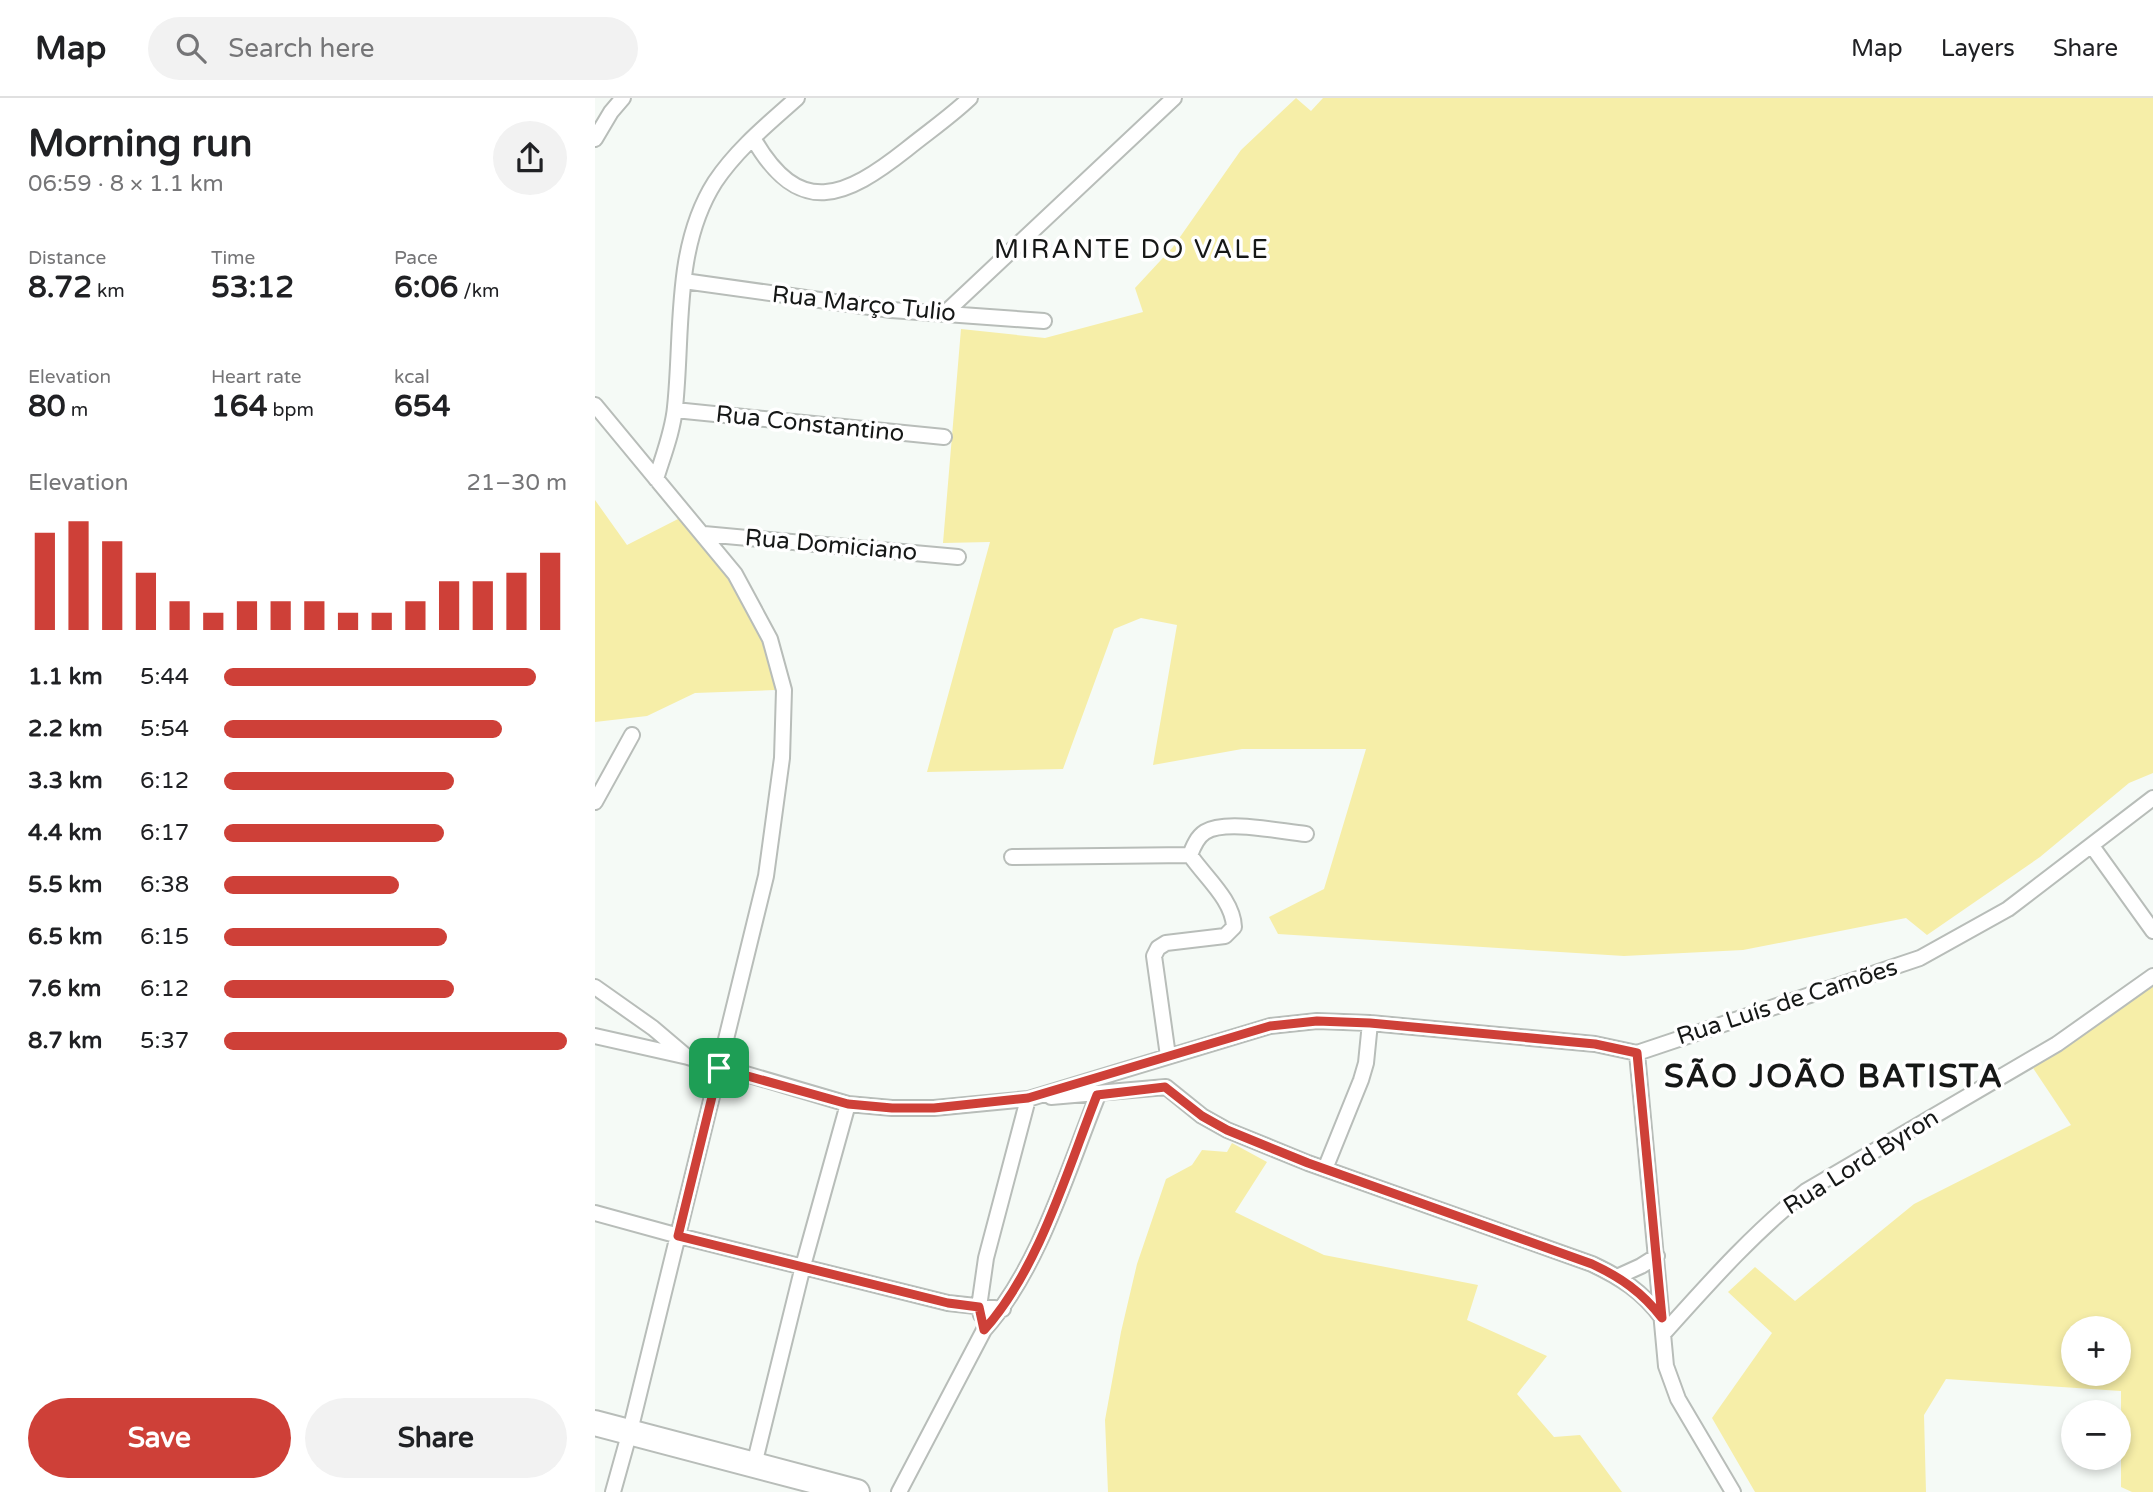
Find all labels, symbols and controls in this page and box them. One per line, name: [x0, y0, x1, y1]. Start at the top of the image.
search box: [148, 17, 638, 80]
text: Map: [35, 29, 106, 68]
icon: search: [172, 29, 210, 67]
text: Search here: [228, 33, 374, 64]
text: Map: [1851, 34, 1903, 63]
text: Layers: [1941, 34, 2015, 63]
text: Share: [2053, 34, 2118, 63]
text: Morning run: [28, 121, 252, 167]
button: share: [493, 121, 567, 195]
text: 06:59 · 8 × 1.1 km: [28, 170, 224, 198]
district label: MIRANTE DO VALE: [994, 234, 1270, 265]
text: Distance: [28, 247, 106, 269]
text: Time: [211, 247, 255, 269]
text: Pace: [394, 247, 438, 269]
text: 8.72: [28, 269, 92, 306]
text: 53:12: [211, 269, 294, 306]
text: 6:06: [394, 269, 458, 306]
text: km: [92, 280, 125, 302]
text: /km: [458, 280, 499, 302]
street label: Rua Março Tulio: [771, 280, 957, 328]
text: Elevation: [28, 366, 111, 388]
text: Heart rate: [211, 366, 302, 388]
text: kcal: [394, 366, 430, 388]
text: 80: [28, 388, 66, 425]
text: 164: [211, 388, 268, 425]
text: 654: [394, 388, 451, 425]
text: m: [66, 399, 88, 421]
text: bpm: [268, 399, 314, 421]
street label: Rua Constantino: [714, 400, 906, 448]
text: Elevation: [28, 469, 129, 497]
text: 21–30 m: [466, 469, 567, 497]
street label: Rua Domiciano: [744, 523, 918, 567]
text: 1.1 km: [28, 663, 103, 691]
text: 5:44: [140, 663, 189, 691]
text: 2.2 km: [28, 715, 103, 743]
text: 5:54: [140, 715, 189, 743]
text: 3.3 km: [28, 767, 103, 795]
text: 6:12: [140, 767, 189, 795]
text: 4.4 km: [28, 819, 102, 847]
text: 6:17: [140, 819, 189, 847]
text: 5.5 km: [28, 871, 102, 899]
text: 6:38: [140, 871, 189, 899]
text: 6.5 km: [28, 923, 103, 951]
text: 6:15: [140, 923, 189, 951]
street label: Rua Luís de Camões: [1673, 953, 1901, 1051]
text: 7.6 km: [28, 975, 101, 1003]
text: 6:12: [140, 975, 189, 1003]
text: 8.7 km: [28, 1027, 102, 1055]
text: 5:37: [140, 1027, 189, 1055]
pin: [689, 1038, 749, 1098]
icon: arrive: [700, 1049, 738, 1087]
district label: SÃO JOÃO BATISTA: [1664, 1058, 2004, 1096]
street label: Rua Lord Byron: [1778, 1103, 1944, 1221]
map controls: [2061, 1316, 2131, 1470]
button: +: [2061, 1316, 2131, 1386]
button: Save: [28, 1398, 291, 1478]
button: Share: [305, 1398, 567, 1478]
button: −: [2061, 1400, 2131, 1470]

